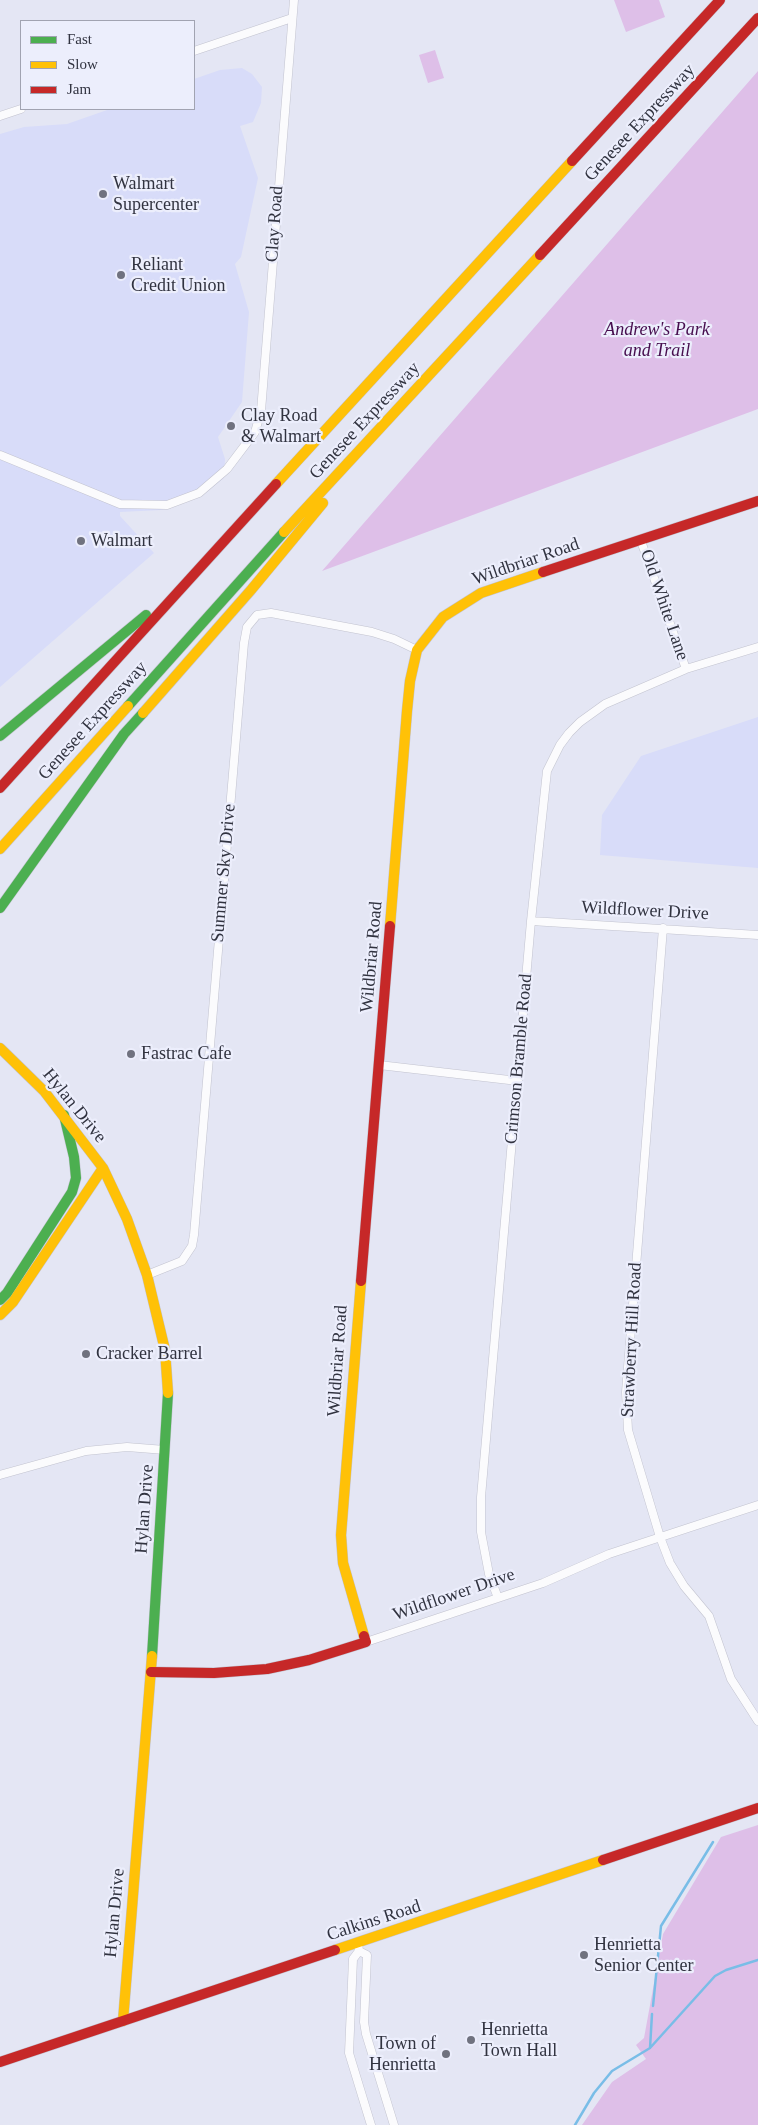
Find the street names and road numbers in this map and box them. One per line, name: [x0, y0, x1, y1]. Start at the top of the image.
street label: Genesee Expressway: [580, 60, 700, 186]
street label: Clay Road: [262, 185, 288, 263]
street label: Genesee Expressway: [305, 358, 425, 484]
street label: Wildbriar Road: [470, 534, 582, 590]
street label: Old White Lane: [635, 547, 693, 663]
street label: Genesee Expressway: [34, 657, 152, 785]
street label: Summer Sky Drive: [207, 803, 241, 943]
street label: Wildflower Drive: [581, 897, 709, 925]
street label: Wildbriar Road: [356, 900, 388, 1014]
street label: Crimson Bramble Road: [501, 973, 537, 1145]
street label: Hylan Drive: [37, 1064, 111, 1148]
street label: Strawberry Hill Road: [617, 1262, 647, 1418]
street label: Wildbriar Road: [323, 1305, 353, 1417]
street label: Hylan Drive: [131, 1464, 159, 1554]
street label: Wildflower Drive: [390, 1564, 518, 1626]
street label: Hylan Drive: [100, 1867, 130, 1959]
street label: Calkins Road: [324, 1896, 424, 1946]

